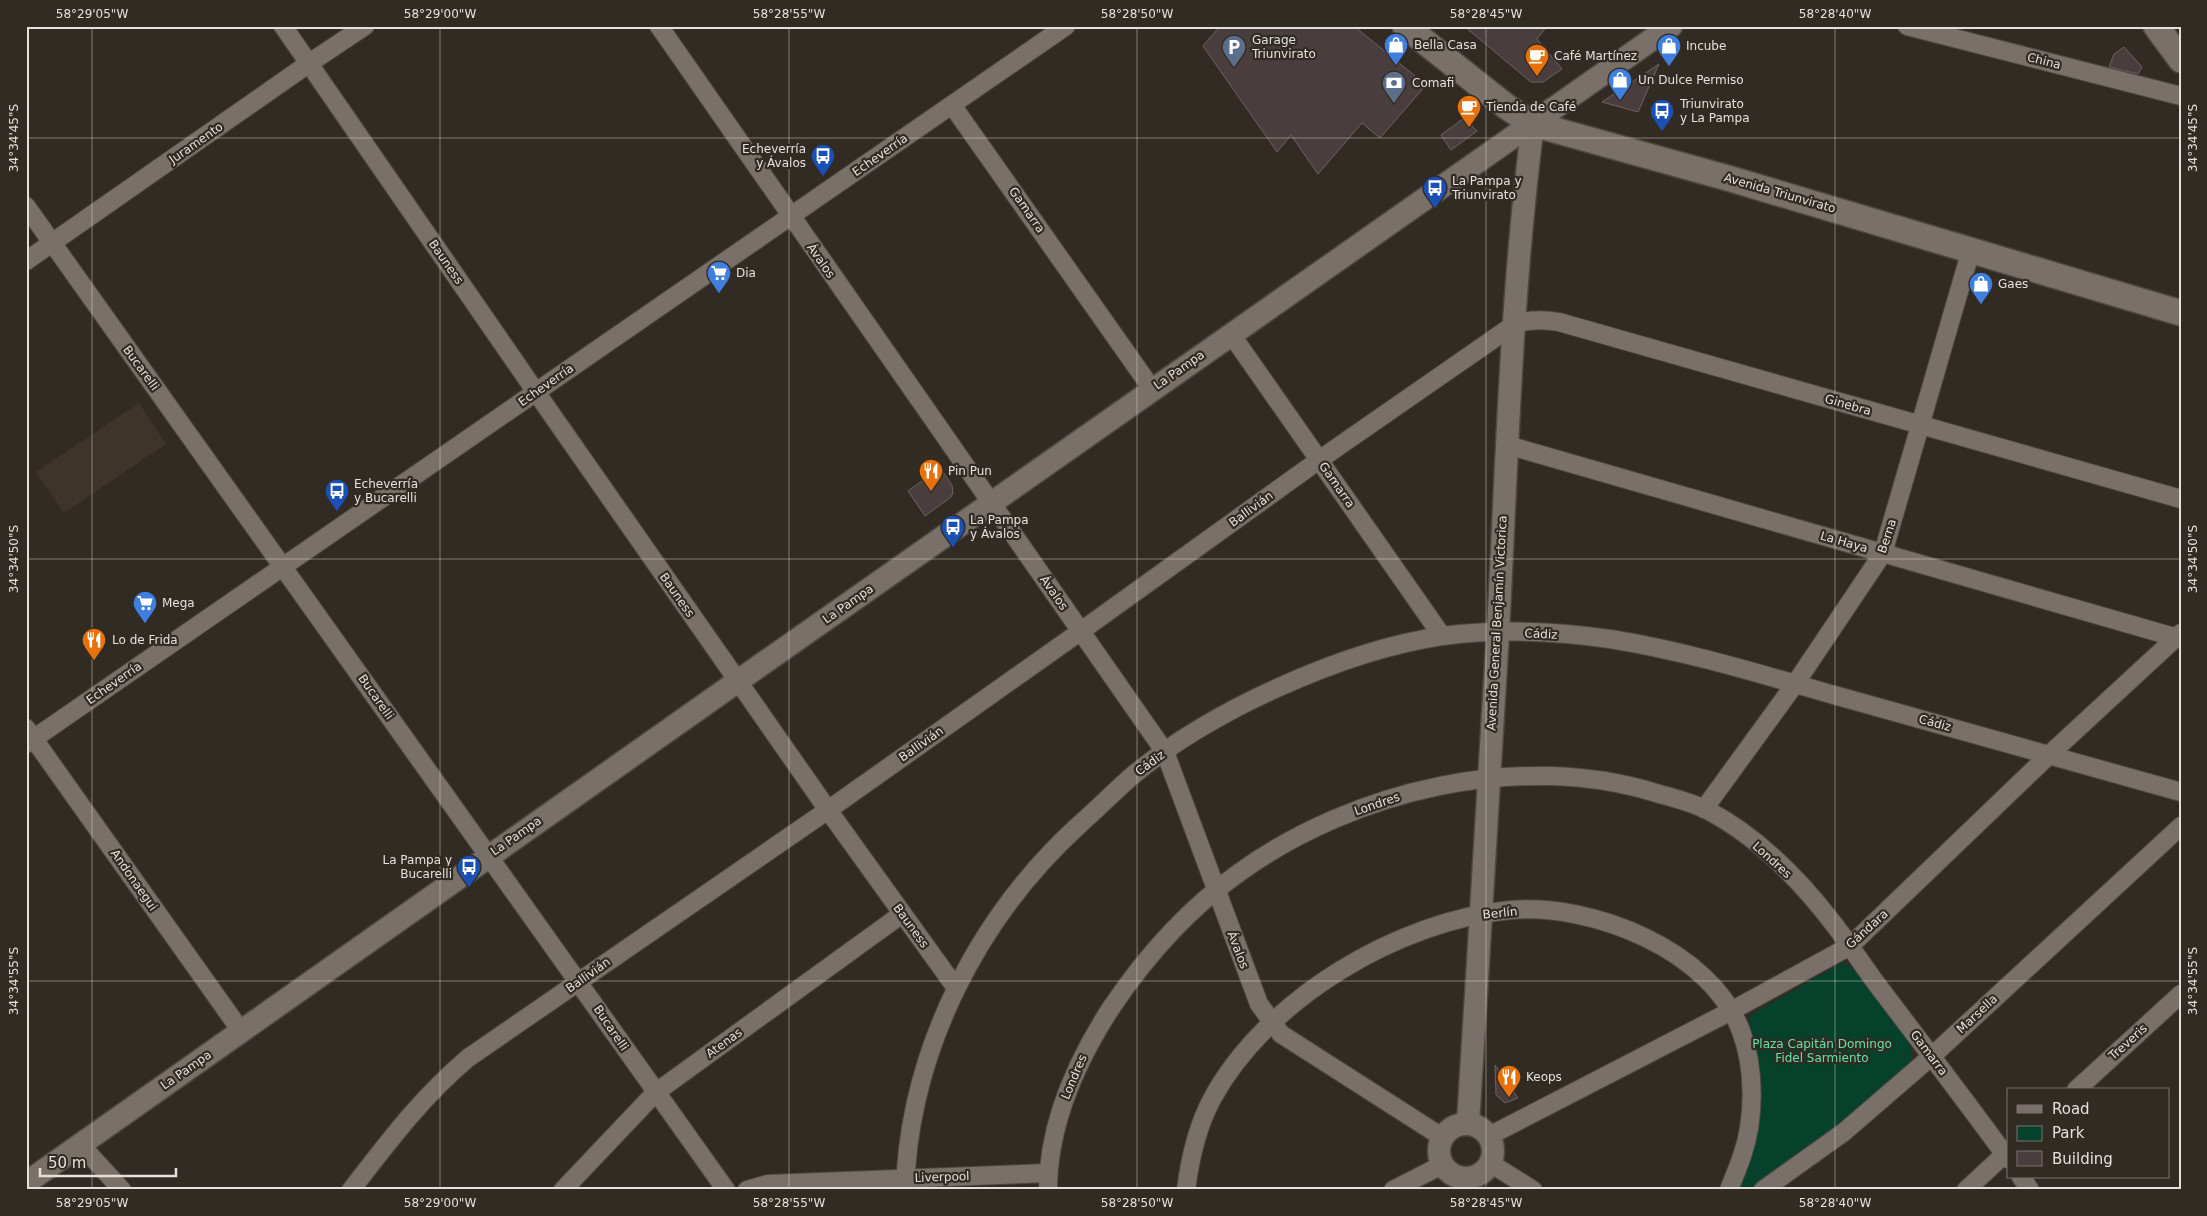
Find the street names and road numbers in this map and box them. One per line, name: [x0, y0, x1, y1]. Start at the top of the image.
street label: China: [2026, 50, 2062, 72]
street label: Juramento: [166, 119, 225, 167]
street label: Echeverría: [850, 131, 910, 179]
street label: Avenida Triunvirato: [1723, 170, 1837, 216]
street label: Gamarra: [1006, 184, 1048, 236]
street label: Bauness: [426, 237, 466, 287]
street label: Ávalos: [804, 240, 839, 281]
street label: Bucarelli: [120, 343, 162, 393]
street label: La Pampa: [1151, 347, 1207, 393]
street label: Echeverría: [516, 361, 576, 409]
street label: Ginebra: [1823, 392, 1873, 418]
street label: Gamarra: [1316, 459, 1358, 511]
street label: Ballivián: [1226, 488, 1276, 530]
street label: Avenida General Benjamín Victorica: [1484, 515, 1510, 731]
street label: Berna: [1875, 517, 1899, 555]
street label: La Haya: [1819, 529, 1869, 555]
street label: Bauness: [657, 570, 697, 620]
street label: Ávalos: [1037, 572, 1072, 613]
street label: La Pampa: [820, 581, 876, 627]
street label: Cádiz: [1524, 626, 1558, 642]
street label: Echeverría: [84, 659, 144, 707]
street label: Bucarelli: [355, 672, 397, 722]
street label: Cádiz: [1917, 712, 1953, 734]
street label: Ballivián: [896, 724, 946, 764]
street label: Cádiz: [1133, 748, 1167, 778]
street label: Londres: [1352, 790, 1402, 818]
street label: La Pampa: [488, 813, 544, 859]
street label: Londres: [1750, 839, 1794, 881]
street label: Andonaegui: [108, 847, 160, 913]
street label: Bauness: [890, 901, 932, 951]
street label: Berlín: [1482, 904, 1518, 922]
street label: Gándara: [1843, 907, 1891, 951]
street label: Ávalos: [1224, 929, 1252, 971]
street label: Ballivián: [563, 955, 613, 995]
street label: Marsella: [1954, 992, 2000, 1036]
street label: Bucarelli: [591, 1003, 631, 1053]
street label: Treveris: [2105, 1021, 2150, 1063]
street label: Atenas: [703, 1025, 745, 1061]
street label: Gamarra: [1908, 1028, 1950, 1078]
street label: La Pampa: [158, 1047, 214, 1093]
street label: Londres: [1058, 1052, 1090, 1102]
street label: Liverpool: [914, 1169, 970, 1185]

